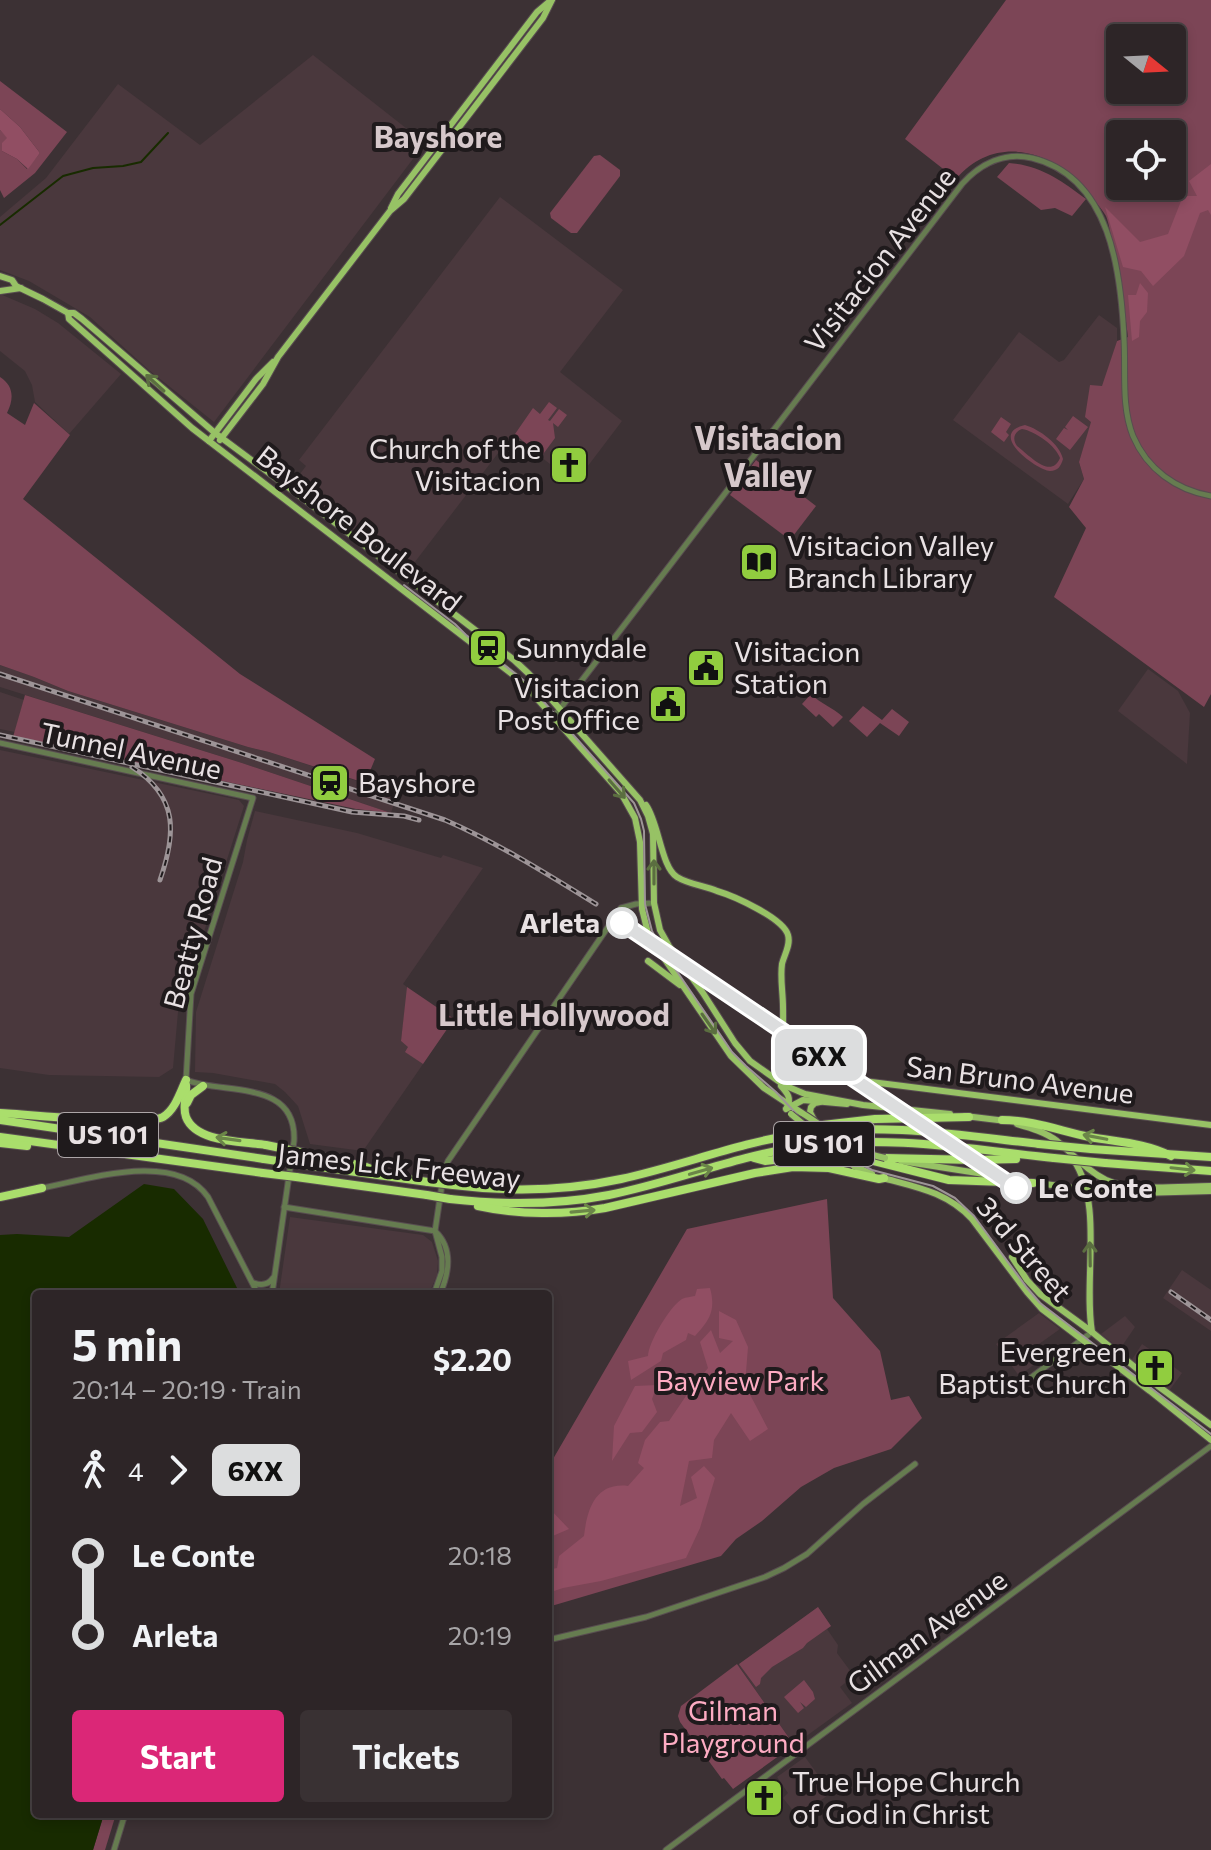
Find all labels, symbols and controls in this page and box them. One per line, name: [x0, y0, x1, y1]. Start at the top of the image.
north arrow: [1106, 24, 1186, 104]
map controls: [1106, 24, 1186, 200]
district label: Bayshore: [374, 117, 502, 154]
button: locate: [1106, 120, 1186, 200]
street label: Visitacion Avenue: [797, 160, 962, 359]
one-way arrow: [146, 374, 166, 392]
district label: Visitacion Valley: [694, 417, 842, 494]
place label: Church of the Visitacion: [369, 431, 541, 497]
street label: Bayshore Boulevard: [250, 438, 469, 619]
church icon: Church of the Visitacion: [548, 444, 590, 486]
place label: Visitacion Valley Branch Library: [787, 528, 994, 594]
library icon: Visitacion Valley Branch Library: [738, 541, 780, 583]
station icon: Sunnydale: [467, 627, 509, 669]
place label: Sunnydale: [516, 630, 647, 664]
place label: Visitacion Station: [734, 634, 860, 700]
public building icon: Visitacion Station: [685, 647, 727, 689]
place label: Visitacion Post Office: [497, 670, 640, 736]
public building icon: Visitacion Post Office: [647, 683, 689, 725]
street label: Tunnel Avenue: [38, 714, 225, 786]
station icon: Bayshore: [309, 762, 351, 804]
place label: Bayshore: [358, 765, 476, 799]
one-way arrow: [607, 778, 625, 798]
street label: Beatty Road: [155, 853, 229, 1012]
one-way arrow: [646, 859, 662, 886]
place label: Arleta: [519, 905, 600, 939]
marker: Arleta: [607, 908, 637, 938]
district label: Little Hollywood: [438, 995, 670, 1032]
one-way arrow: [701, 1013, 717, 1035]
line badge: 6XX: [773, 1029, 865, 1081]
text: 6XX: [791, 1038, 847, 1072]
street label: San Bruno Avenue: [904, 1048, 1136, 1110]
road number: US 101: [58, 1113, 158, 1157]
road number: US 101: [774, 1122, 874, 1166]
one-way arrow: [1083, 1129, 1109, 1144]
one-way arrow: [216, 1131, 241, 1146]
street label: James Lick Freeway: [276, 1135, 522, 1195]
one-way arrow: [1170, 1161, 1196, 1176]
one-way arrow: [688, 1162, 714, 1177]
place label: Le Conte: [1038, 1170, 1153, 1204]
marker: Le Conte: [1001, 1173, 1031, 1203]
street label: 3rd Street: [970, 1189, 1079, 1308]
one-way arrow: [569, 1203, 596, 1218]
one-way arrow: [1082, 1241, 1097, 1268]
text: 5 min: [72, 1316, 182, 1370]
place label: Evergreen Baptist Church: [938, 1334, 1127, 1400]
text: $2.20: [433, 1340, 512, 1377]
church icon: Evergreen Baptist Church: [1134, 1347, 1176, 1389]
park label: Bayview Park: [655, 1363, 825, 1397]
text: 20:14 – 20:19 · Train: [72, 1373, 302, 1404]
icon: walk: [72, 1448, 116, 1492]
icon: forward: [156, 1448, 200, 1492]
text: 6XX: [228, 1453, 284, 1487]
text: 4: [128, 1455, 144, 1486]
text: Le Conte: [132, 1536, 255, 1573]
text: 20:18: [448, 1539, 512, 1570]
street label: Gilman Avenue: [840, 1562, 1013, 1700]
text: Arleta: [132, 1616, 218, 1653]
text: 20:19: [448, 1619, 512, 1650]
park label: Gilman Playground: [661, 1693, 805, 1759]
button: Start: [72, 1710, 284, 1802]
button: Tickets: [300, 1710, 512, 1802]
place label: True Hope Church of God in Christ: [792, 1764, 1020, 1830]
church icon: True Hope Church of God in Christ: [743, 1777, 785, 1819]

